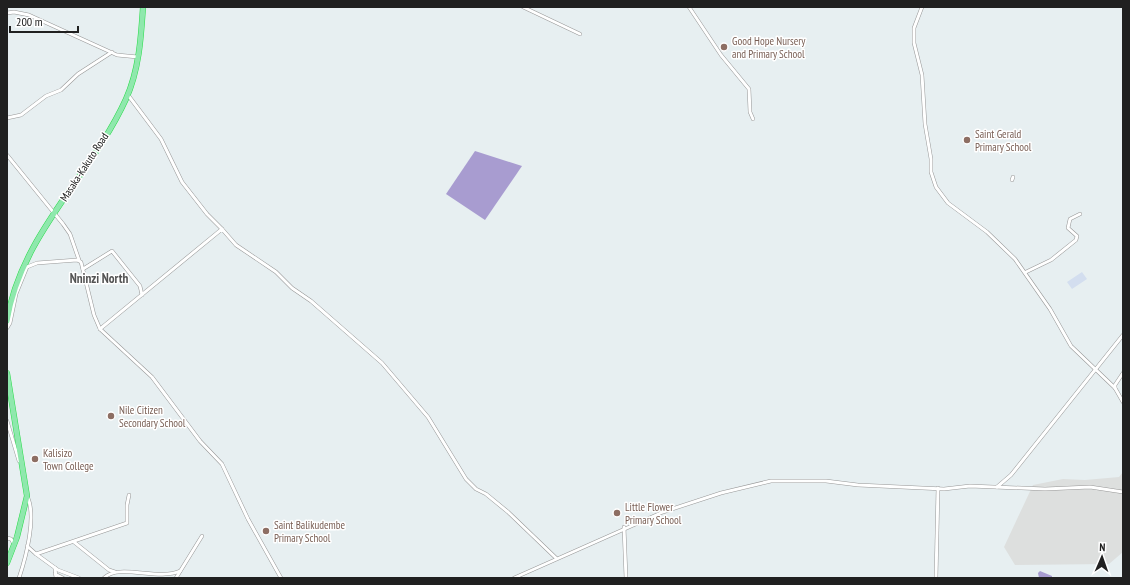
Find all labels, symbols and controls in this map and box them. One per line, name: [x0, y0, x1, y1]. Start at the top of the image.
scale bar: [10, 8, 78, 34]
text: 200 m: [16, 14, 43, 29]
place label: Good Hope Nursery and Primary School: [732, 34, 806, 61]
marker: Good Hope Nursery and Primary School: [719, 42, 729, 52]
place label: Saint Gerald Primary School: [975, 127, 1032, 154]
street label: Masaka-Kakuto Road: [57, 130, 111, 204]
marker: Saint Gerald Primary School: [962, 135, 972, 145]
district label: Nninzi North: [70, 270, 129, 287]
place label: Nile Citizen Secondary School: [119, 403, 186, 430]
marker: Nile Citizen Secondary School: [106, 411, 116, 421]
place label: Kalisizo Town College: [43, 446, 94, 473]
marker: Kalisizo Town College: [30, 454, 40, 464]
place label: Little Flower Primary School: [625, 500, 682, 527]
marker: Little Flower Primary School: [612, 508, 622, 518]
place label: Saint Balikudembe Primary School: [274, 518, 345, 545]
marker: Saint Balikudembe Primary School: [261, 526, 271, 536]
north arrow: [1082, 537, 1122, 577]
text: N: [1099, 540, 1106, 554]

